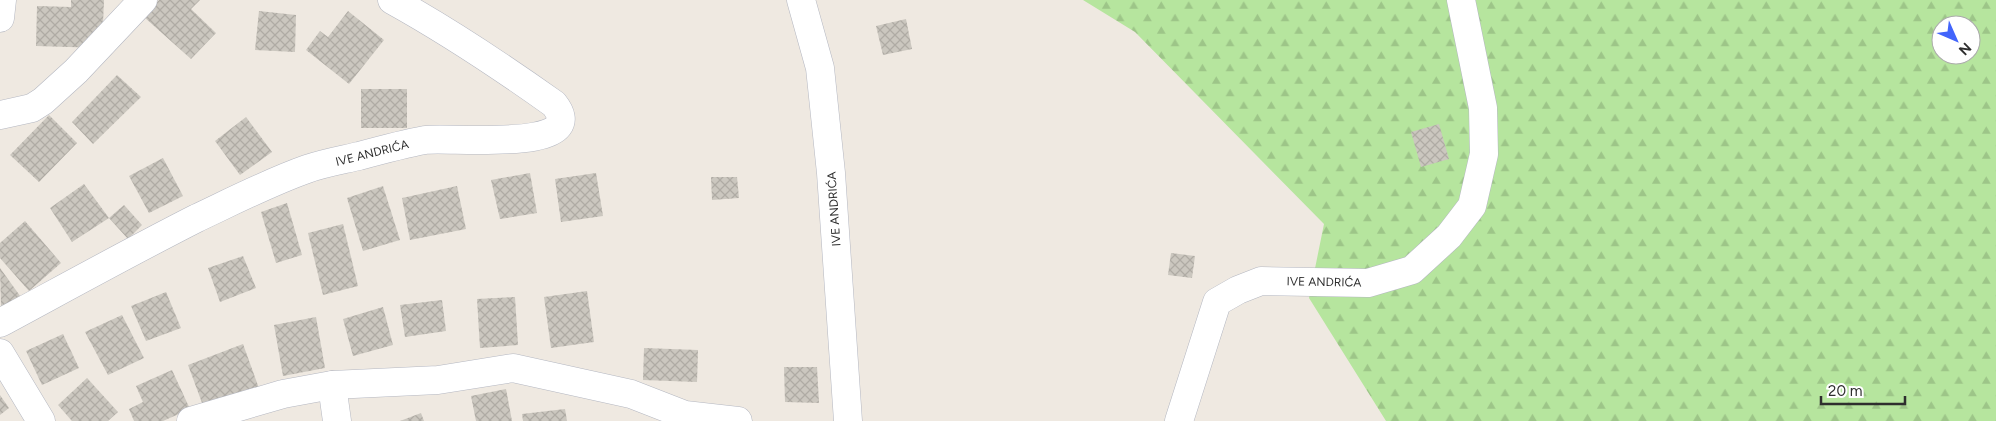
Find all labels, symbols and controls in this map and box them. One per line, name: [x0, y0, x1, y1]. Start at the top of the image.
north arrow: [1931, 15, 1981, 65]
text: N: [1955, 39, 1975, 59]
street label: IVE ANDRIĆA: [334, 137, 410, 169]
street label: IVE ANDRIĆA: [824, 171, 844, 247]
street label: IVE ANDRIĆA: [1286, 274, 1362, 290]
scale bar: [1821, 374, 1905, 406]
text: 20 m: [1828, 382, 1862, 400]

